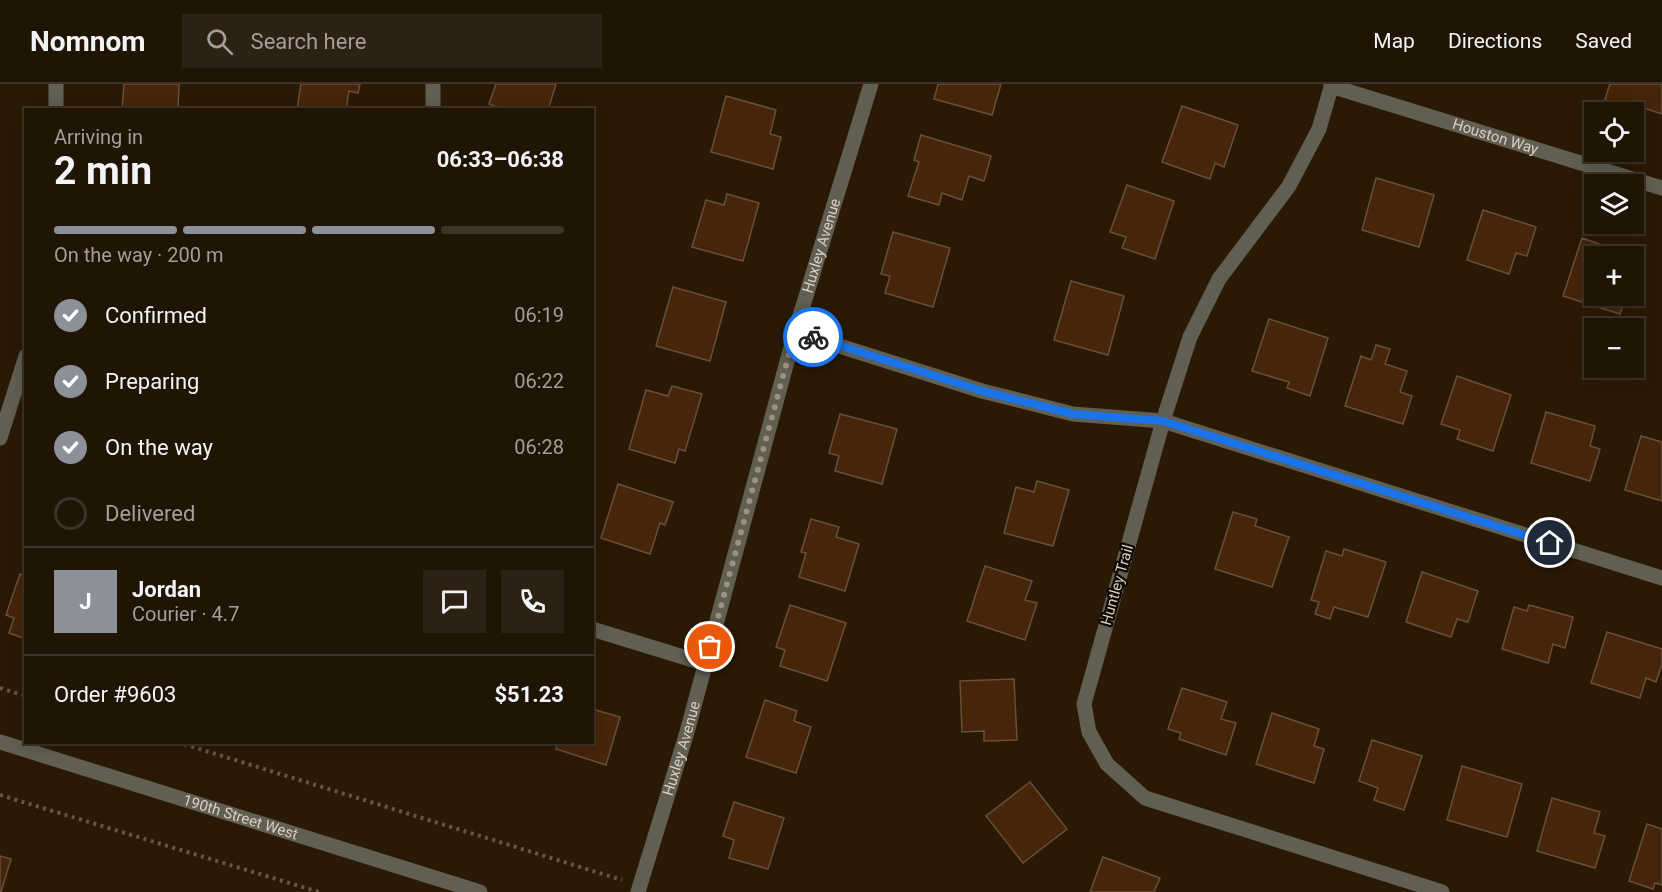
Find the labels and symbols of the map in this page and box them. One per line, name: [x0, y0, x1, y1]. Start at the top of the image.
street label: Houston Way: [1450, 115, 1541, 158]
street label: Huxley Avenue: [799, 196, 844, 295]
courier: [783, 307, 843, 367]
pin: [1524, 517, 1575, 568]
street label: Huntley Trail: [1097, 543, 1137, 627]
pin: [684, 621, 735, 672]
street label: Huxley Avenue: [659, 699, 704, 798]
street label: 190th Street West: [181, 791, 300, 844]

